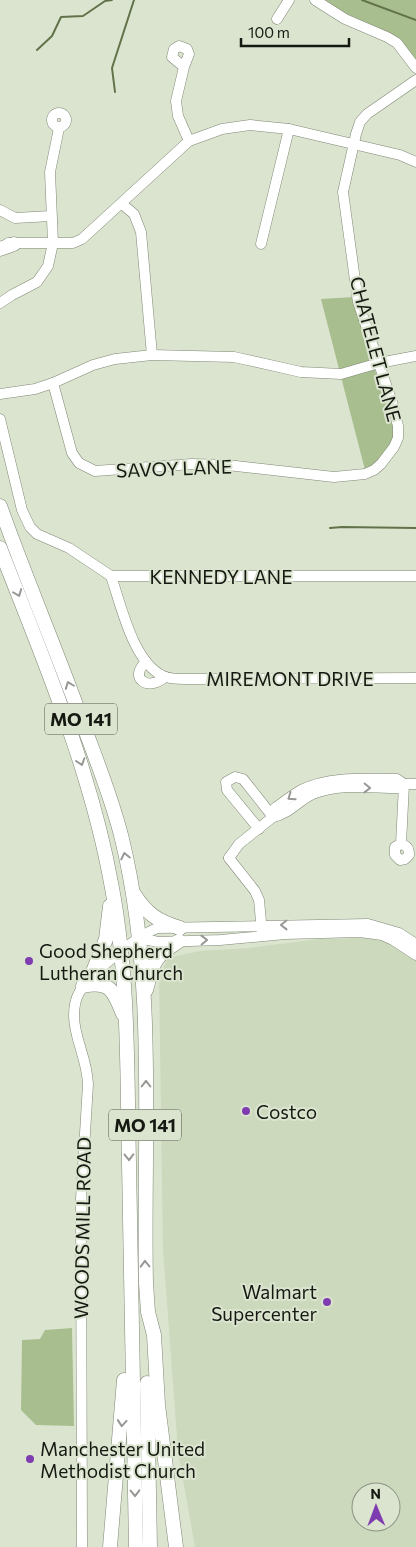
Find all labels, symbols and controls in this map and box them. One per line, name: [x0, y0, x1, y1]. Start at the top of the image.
scale bar: [241, 15, 348, 47]
text: 100 m: [248, 23, 290, 41]
street label: CHATELET LANE: [346, 274, 406, 424]
street label: SAVOY LANE: [116, 454, 232, 482]
street label: KENNEDY LANE: [150, 565, 292, 588]
one-way arrow: [12, 589, 22, 597]
street label: MIREMONT DRIVE: [206, 667, 374, 690]
one-way arrow: [64, 681, 75, 690]
road number: MO 141: [45, 704, 117, 734]
one-way arrow: [75, 757, 85, 766]
one-way arrow: [364, 783, 371, 793]
one-way arrow: [287, 791, 296, 800]
one-way arrow: [120, 851, 131, 860]
one-way arrow: [280, 920, 288, 930]
one-way arrow: [201, 935, 209, 946]
place label: Good Shepherd Lutheran Church: [39, 939, 183, 984]
marker: Good Shepherd Lutheran Church: [23, 955, 35, 967]
one-way arrow: [141, 1079, 151, 1087]
place label: Costco: [256, 1100, 317, 1123]
marker: Costco: [240, 1105, 252, 1117]
road number: MO 141: [109, 1110, 181, 1140]
street label: WOODS MILL ROAD: [69, 1137, 95, 1319]
one-way arrow: [123, 1154, 134, 1162]
one-way arrow: [140, 1259, 150, 1267]
place label: Walmart Supercenter: [211, 1280, 317, 1325]
marker: Walmart Supercenter: [321, 1296, 333, 1308]
one-way arrow: [116, 1419, 127, 1427]
place label: Manchester United Methodist Church: [40, 1437, 205, 1482]
marker: Manchester United Methodist Church: [24, 1453, 36, 1465]
north arrow: [351, 1482, 401, 1532]
text: N: [370, 1485, 381, 1502]
one-way arrow: [130, 1490, 140, 1498]

